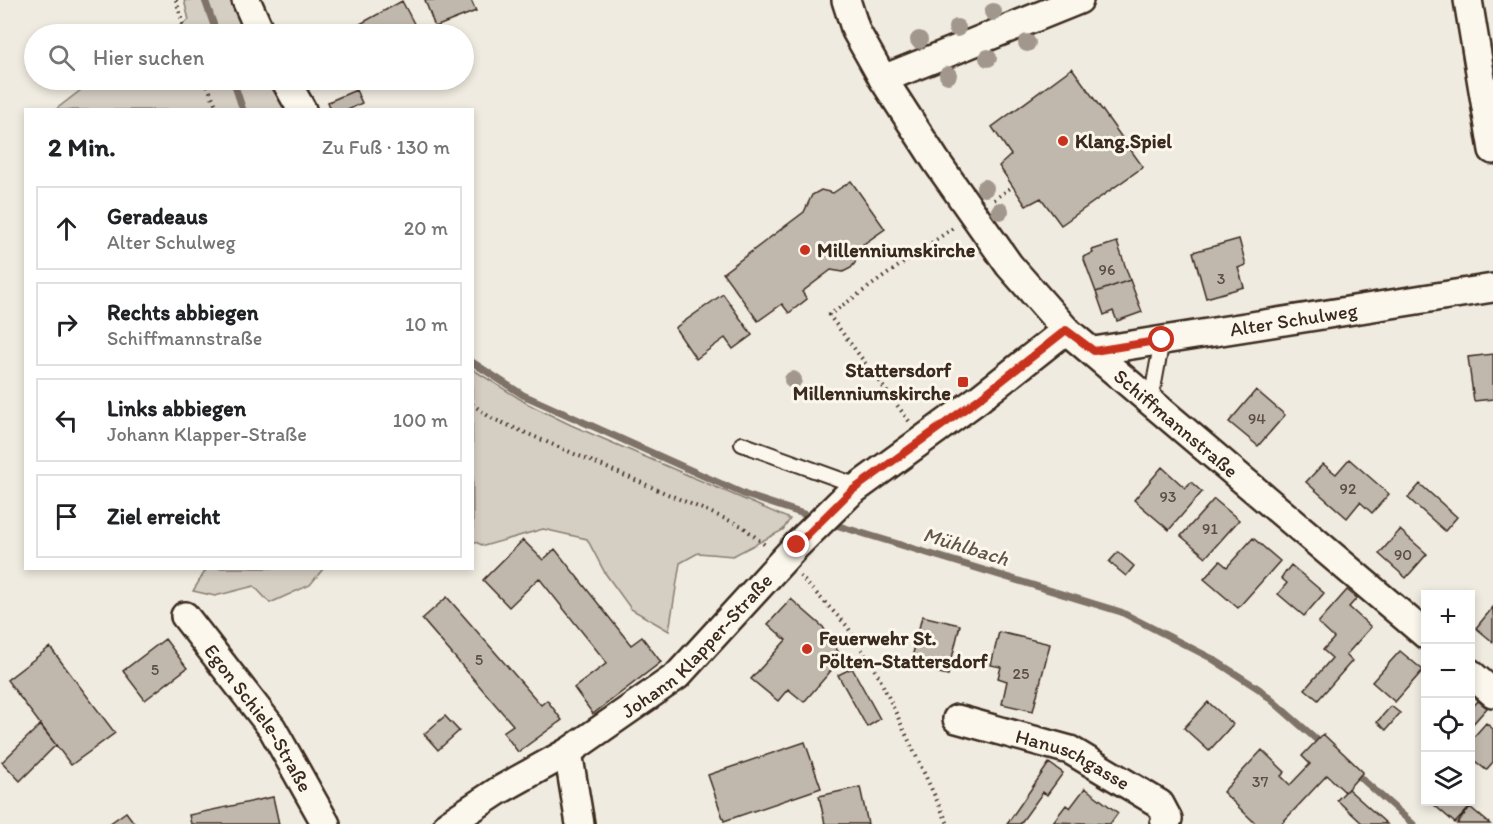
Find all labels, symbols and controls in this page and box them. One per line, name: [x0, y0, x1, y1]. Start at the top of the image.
search box: [24, 24, 474, 90]
icon: search: [45, 41, 78, 74]
text: Hier suchen: [93, 44, 204, 71]
place label: Klang.Spiel: [1075, 129, 1172, 154]
text: 2 Min.: [48, 131, 116, 163]
marker: Klang.Spiel: [1056, 134, 1070, 148]
text: Zu Fuß · 130 m: [322, 135, 450, 159]
text: Geradeaus: [107, 203, 208, 230]
icon: ahead: [50, 212, 83, 245]
text: 20 m: [404, 216, 448, 240]
text: Alter Schulweg: [107, 230, 236, 254]
place label: Millenniumskirche: [817, 238, 976, 262]
marker: Millenniumskirche: [798, 243, 812, 257]
house number: 96: [1099, 260, 1115, 279]
house number: 3: [1217, 269, 1226, 288]
street label: Alter Schulweg: [1228, 297, 1360, 341]
text: Rechts abbiegen: [107, 299, 259, 326]
icon: right: [50, 308, 83, 341]
text: 10 m: [405, 312, 448, 336]
text: Schiffmannstraße: [107, 326, 262, 350]
route start: [1148, 326, 1174, 352]
place label: Stattersdorf Millenniumskirche: [793, 358, 951, 405]
street label: Schiffmannstraße: [1109, 364, 1243, 483]
marker: Stattersdorf Millenniumskirche: [956, 375, 970, 389]
text: Links abbiegen: [107, 395, 246, 422]
icon: left: [50, 404, 83, 437]
text: 100 m: [393, 408, 448, 432]
house number: 94: [1248, 409, 1266, 428]
text: Johann Klapper-Straße: [107, 422, 307, 446]
house number: 92: [1340, 479, 1357, 498]
house number: 93: [1159, 487, 1177, 506]
icon: arrive: [50, 500, 83, 533]
text: Ziel erreicht: [107, 503, 220, 530]
house number: 91: [1202, 519, 1218, 538]
water label: Mühlbach: [920, 521, 1012, 571]
route end: [783, 531, 809, 557]
house number: 90: [1394, 545, 1412, 564]
street label: Johann Klapper-Straße: [617, 568, 777, 723]
map controls: [1421, 590, 1475, 806]
button: +: [1421, 590, 1475, 644]
place label: Feuerwehr St. Pölten-Stattersdorf: [819, 626, 988, 673]
street label: Egon Schiele-Straße: [199, 639, 318, 796]
marker: Feuerwehr St. Pölten-Stattersdorf: [800, 642, 814, 656]
button: −: [1421, 644, 1475, 698]
house number: 5: [475, 650, 483, 669]
house number: 5: [151, 660, 159, 679]
house number: 25: [1013, 664, 1029, 683]
button: locate: [1421, 698, 1475, 752]
street label: Hanuschgasse: [1013, 724, 1134, 795]
button: layers: [1421, 752, 1475, 806]
house number: 37: [1252, 772, 1268, 791]

